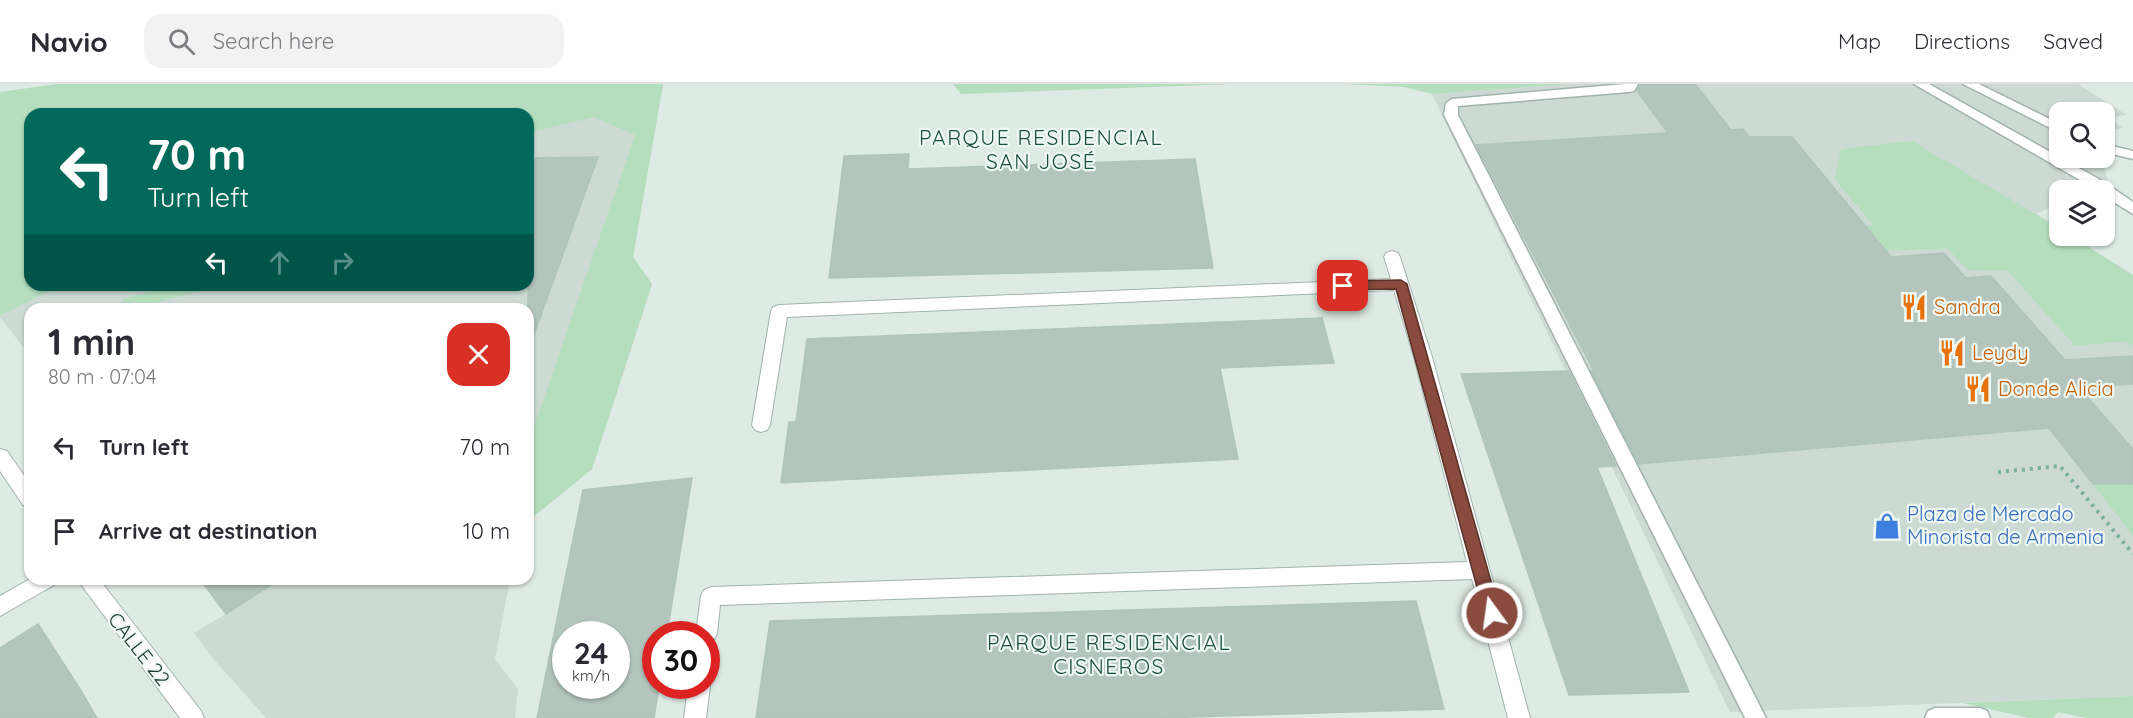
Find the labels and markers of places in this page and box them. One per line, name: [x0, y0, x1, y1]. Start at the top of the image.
pin: [1317, 260, 1368, 311]
restaurant icon: Sandra: [1899, 292, 1929, 322]
place label: Sandra: [1934, 294, 2001, 319]
restaurant icon: Leydy: [1937, 338, 1967, 368]
place label: Leydy: [1972, 340, 2029, 365]
restaurant icon: Donde Alicia: [1963, 374, 1993, 404]
place label: Donde Alicia: [1998, 376, 2114, 401]
place label: Plaza de Mercado Minorista de Armenia: [1907, 501, 2104, 549]
shop icon: Plaza de Mercado Minorista de Armenia: [1872, 511, 1902, 541]

